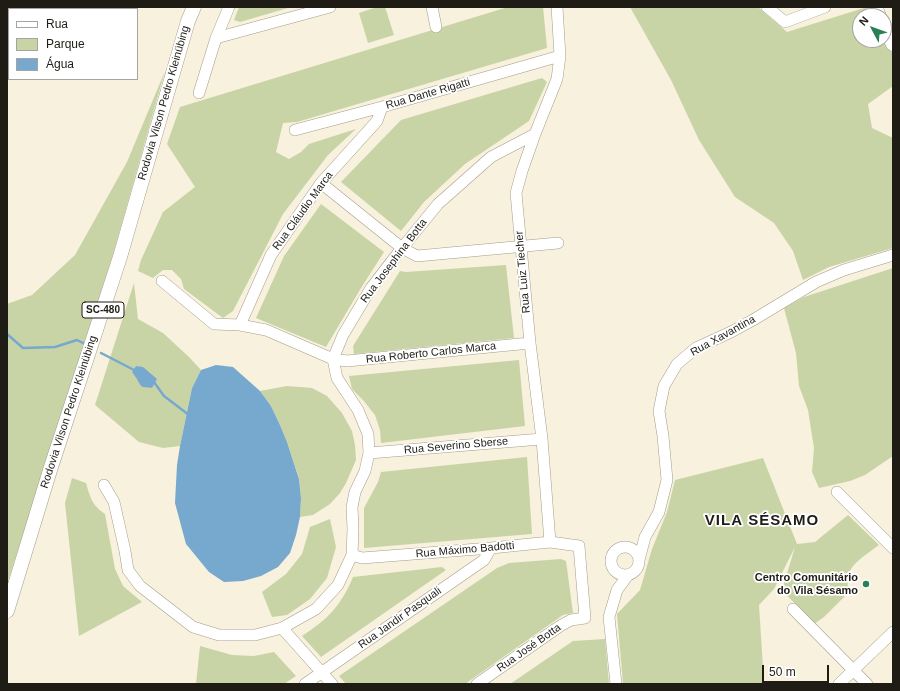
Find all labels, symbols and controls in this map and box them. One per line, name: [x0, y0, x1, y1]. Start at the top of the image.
legend: [8, 8, 138, 80]
north arrow: [852, 8, 892, 48]
text: N: [857, 14, 871, 28]
text: Rua: [46, 17, 68, 31]
street label: Rodovia Vilson Pedro Kleinübing: [136, 24, 192, 182]
text: Parque: [46, 37, 85, 51]
text: Água: [46, 57, 74, 71]
street label: Rua Dante Rigatti: [384, 76, 472, 112]
street label: Rua Cláudio Marca: [270, 169, 336, 253]
street label: Rua Josephina Botta: [358, 216, 430, 306]
street label: Rua Luiz Tiecher: [513, 230, 533, 314]
road number: SC-480: [82, 302, 124, 318]
street label: Rua Xavantina: [688, 313, 758, 359]
street label: Rodovia Vilson Pedro Kleinübing: [38, 334, 100, 490]
street label: Rua Roberto Carlos Marca: [365, 340, 497, 366]
street label: Rua Severino Sberse: [403, 435, 509, 457]
district label: VILA SÉSAMO: [705, 512, 819, 530]
street label: Rua Máximo Badotti: [415, 539, 515, 561]
place label: Centro Comunitário do Vila Sésamo: [755, 571, 858, 597]
marker: Centro Comunitário do Vila Sésamo: [861, 579, 871, 589]
street label: Rua Jandir Pasquali: [356, 584, 444, 652]
street label: Rua José Botta: [494, 621, 564, 675]
scale bar: [764, 657, 831, 683]
text: 50 m: [769, 665, 796, 679]

